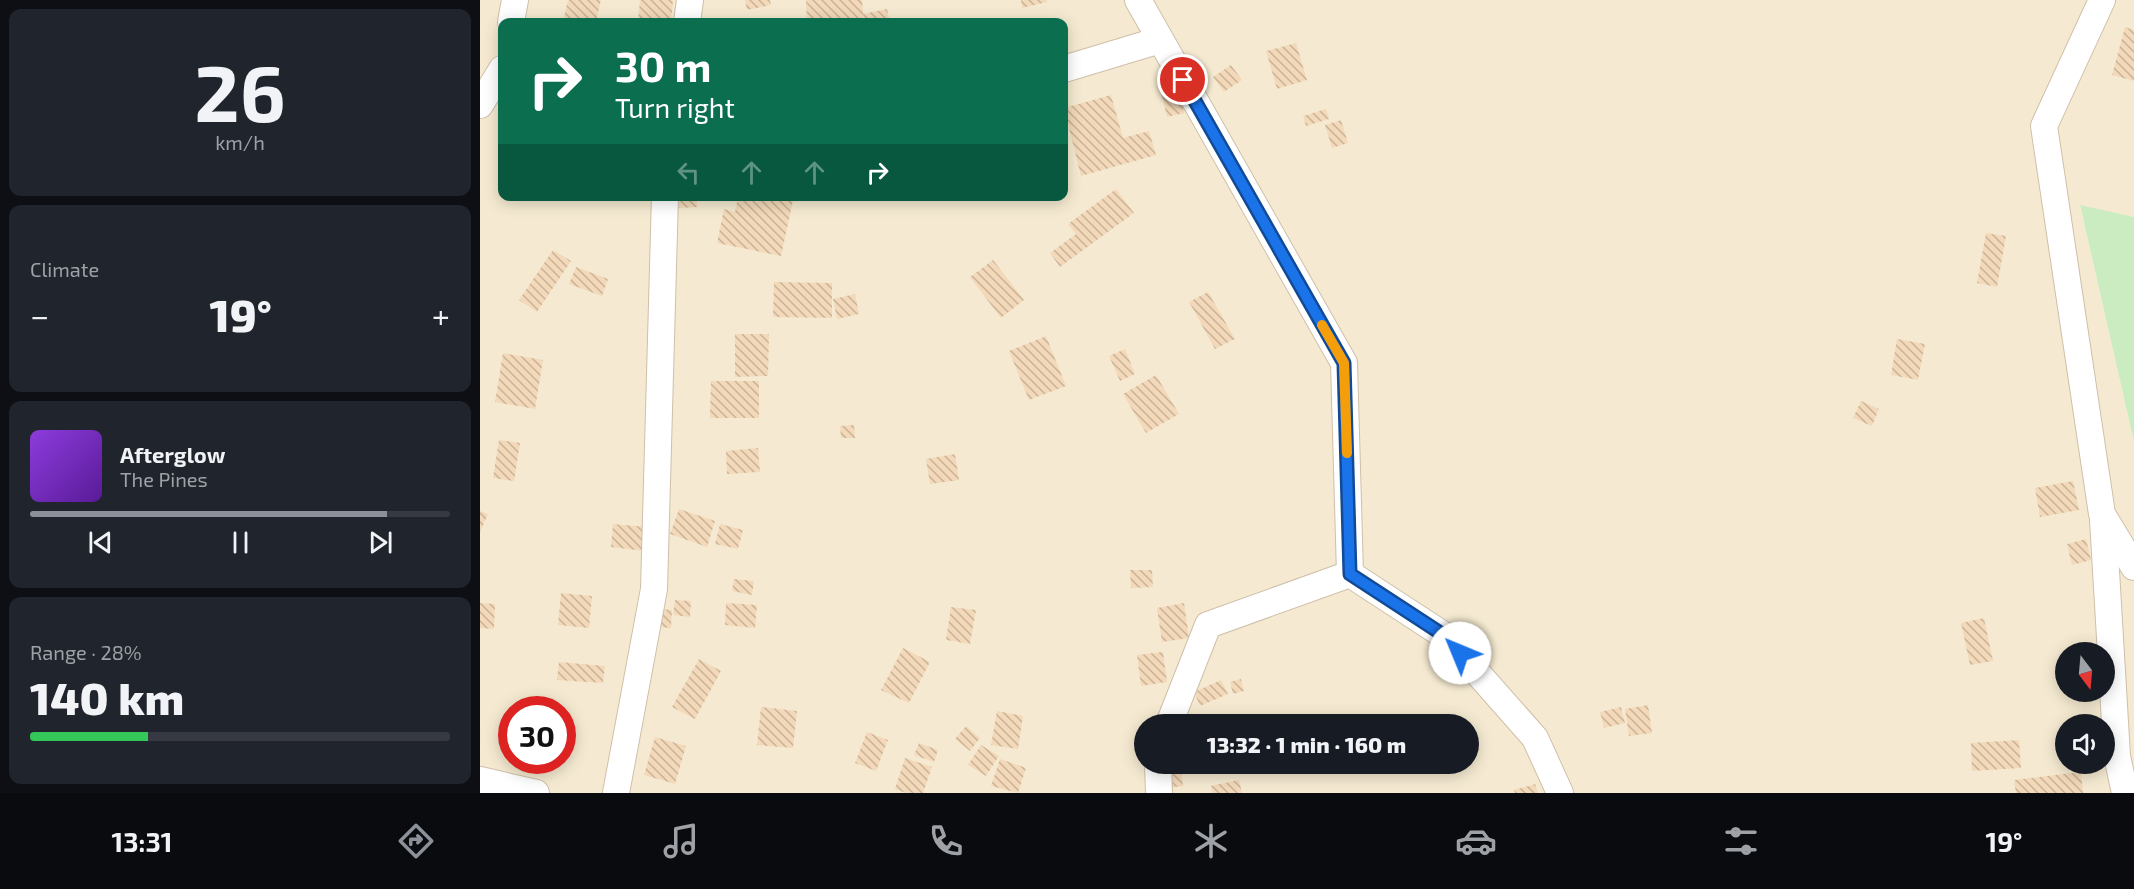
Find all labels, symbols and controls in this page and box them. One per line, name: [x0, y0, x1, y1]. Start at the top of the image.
text: 30 m: [615, 40, 711, 90]
icon: right: [516, 42, 594, 120]
text: 26: [194, 44, 286, 138]
pin: [1157, 54, 1208, 105]
icon: arrive: [1166, 63, 1199, 96]
text: Turn right: [615, 91, 735, 123]
text: km/h: [215, 130, 265, 154]
icon: left: [672, 156, 705, 189]
icon: ahead: [735, 156, 768, 189]
icon: ahead: [798, 156, 831, 189]
icon: right: [861, 156, 894, 189]
text: Climate: [30, 257, 99, 281]
text: 19°: [209, 287, 272, 341]
text: −: [30, 295, 49, 335]
text: +: [432, 295, 450, 335]
text: Afterglow: [120, 441, 225, 467]
text: The Pines: [120, 467, 208, 491]
icon: previous: [84, 526, 117, 559]
icon: pause: [224, 526, 257, 559]
icon: next: [364, 526, 397, 559]
position arrow: [1428, 621, 1492, 685]
text: Range · 28%: [30, 640, 142, 664]
north arrow: [2055, 642, 2115, 702]
map controls: [2055, 642, 2115, 774]
text: 140 km: [30, 670, 184, 724]
speed limit sign: 30: [498, 696, 576, 774]
button: sound: [2055, 714, 2115, 774]
text: 13:32 · 1 min · 160 m: [1207, 731, 1406, 757]
icon: directions: [395, 820, 437, 862]
icon: music: [660, 820, 702, 862]
icon: phone: [925, 820, 967, 862]
icon: climate: [1190, 820, 1232, 862]
icon: car: [1455, 820, 1497, 862]
icon: filters: [1720, 820, 1762, 862]
text: 13:31: [112, 825, 172, 857]
text: 19°: [1986, 825, 2022, 857]

